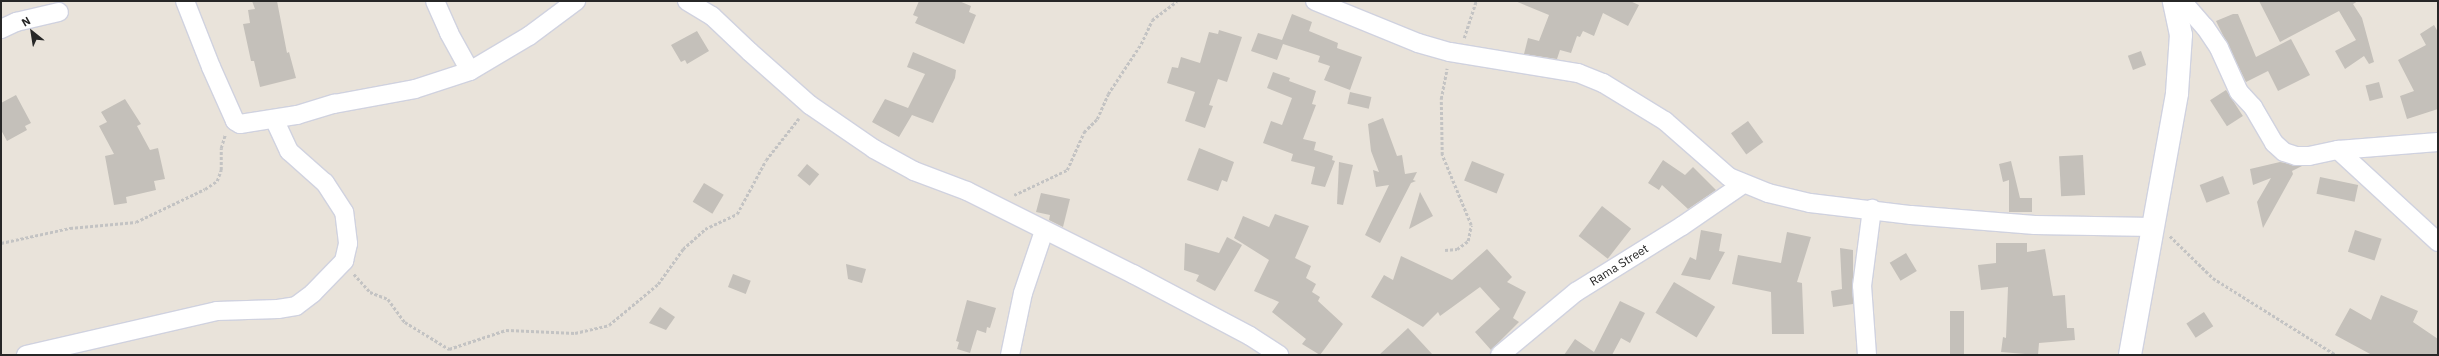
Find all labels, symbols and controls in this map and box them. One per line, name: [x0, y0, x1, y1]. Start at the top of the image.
north arrow: [12, 12, 52, 52]
text: N: [19, 14, 33, 30]
street label: Rama Street: [1587, 241, 1651, 289]

